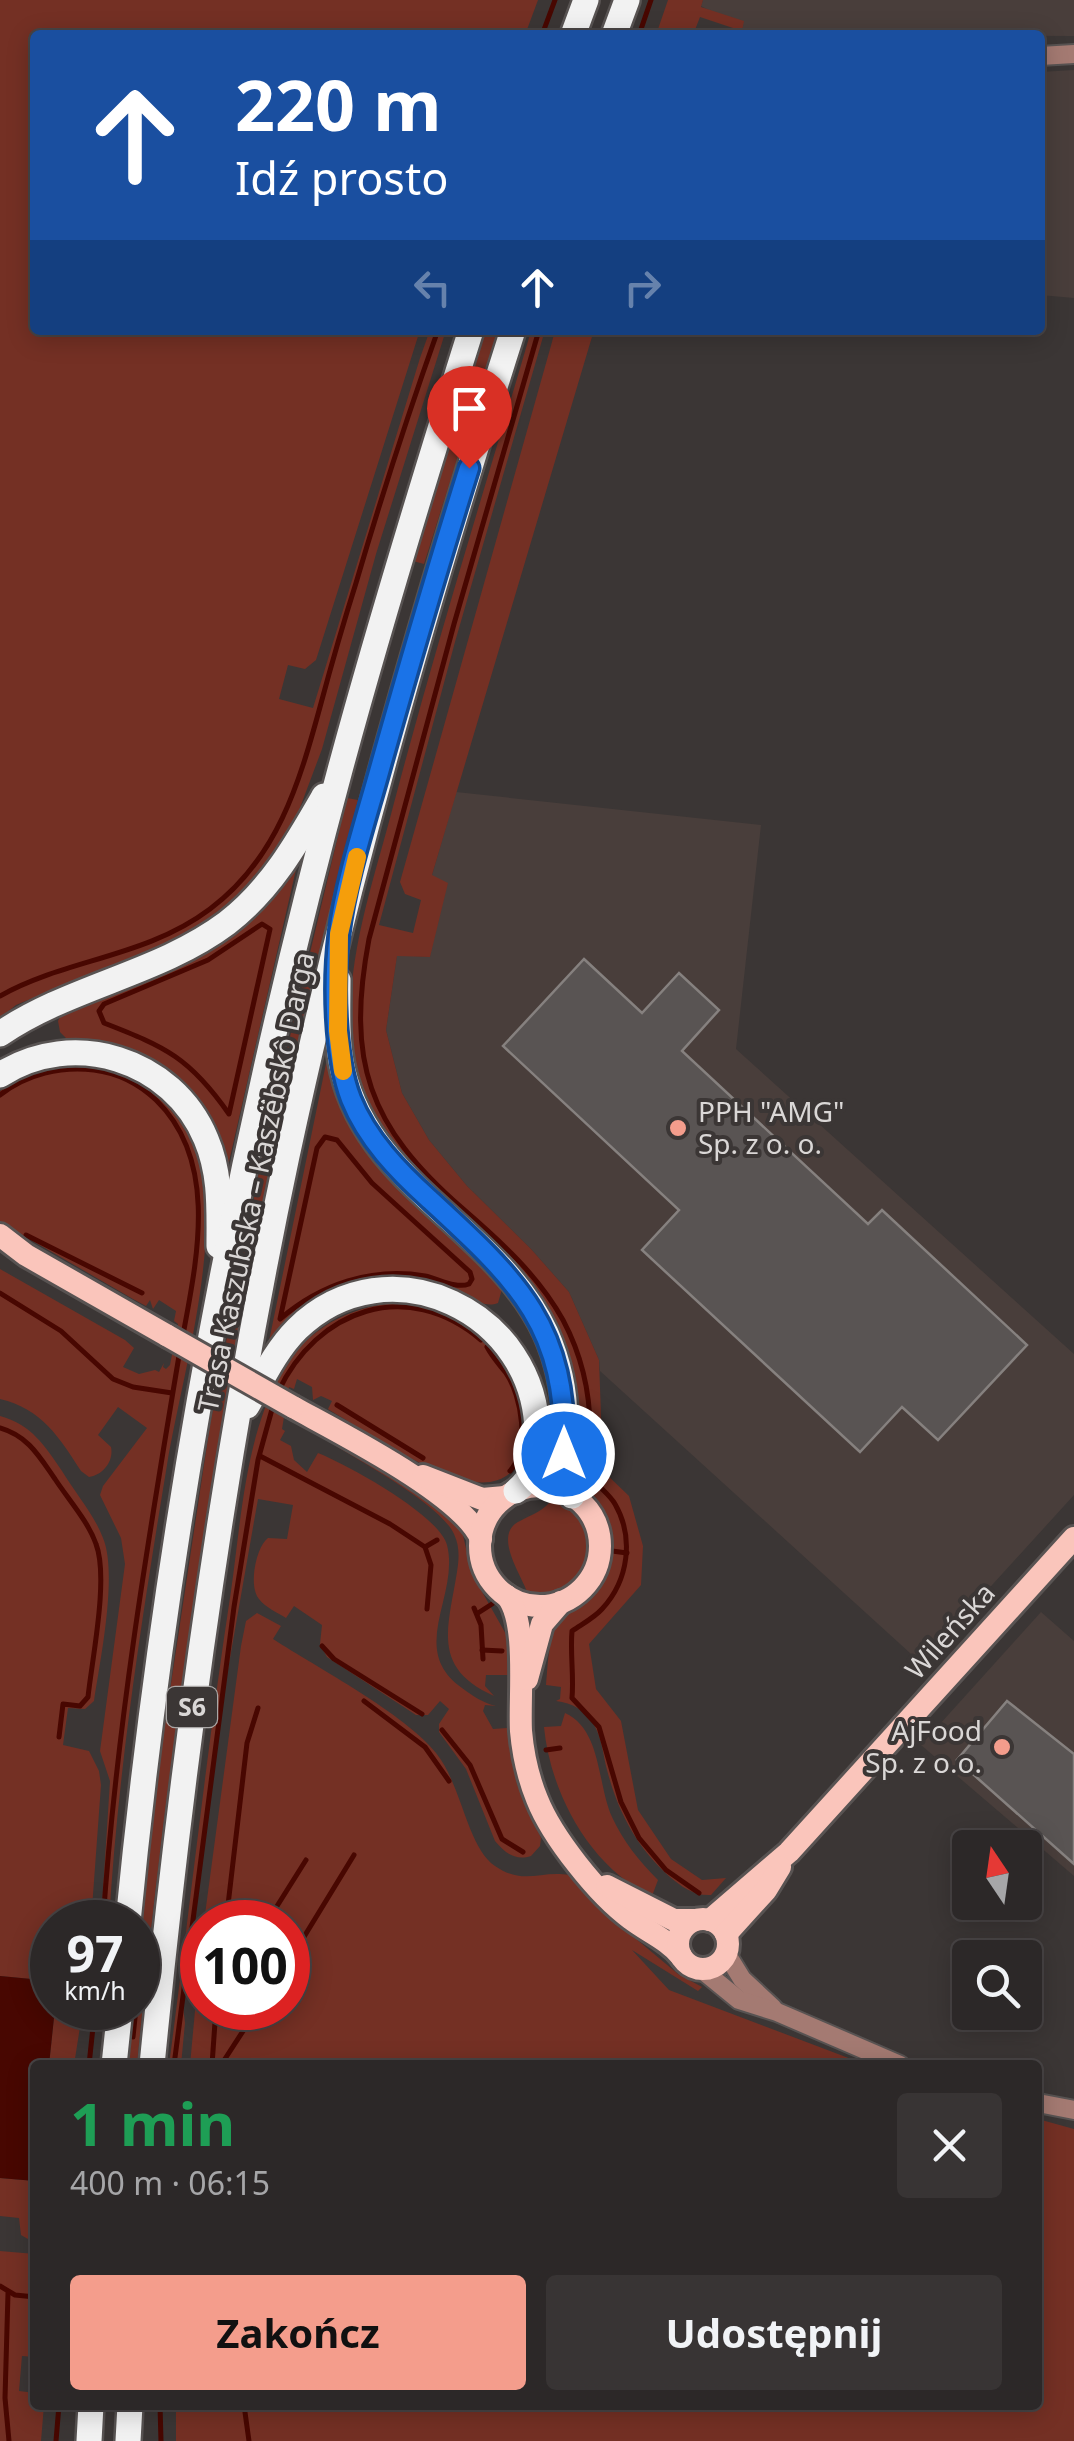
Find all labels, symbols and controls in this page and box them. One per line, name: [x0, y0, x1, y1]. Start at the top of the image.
text: 220 m: [235, 56, 442, 152]
icon: ahead: [70, 70, 200, 200]
text: Idź prosto: [235, 147, 448, 208]
icon: left: [405, 260, 460, 315]
icon: ahead: [510, 260, 565, 315]
icon: right: [615, 260, 670, 315]
pin: [427, 366, 512, 469]
icon: arrive: [442, 381, 497, 436]
street label: Trasa Kaszubska – Kaszëbskô Darga: [188, 948, 322, 1415]
place label: PPH "AMG" Sp. z o. o.: [698, 1092, 844, 1162]
marker: PPH "AMG" Sp. z o. o.: [667, 1117, 689, 1139]
position arrow: [512, 1402, 616, 1506]
street label: Wileńska: [896, 1574, 1003, 1687]
road number: S6: [167, 1687, 217, 1727]
place label: AjFood Sp. z o.o.: [865, 1711, 982, 1781]
marker: AjFood Sp. z o.o.: [991, 1736, 1013, 1758]
north arrow: [952, 1830, 1042, 1920]
map controls: [952, 1830, 1042, 2030]
speed limit sign: 100: [180, 1900, 310, 2030]
text: 97: [66, 1919, 124, 1987]
button: search: [952, 1940, 1042, 2030]
text: km/h: [64, 1973, 126, 2007]
text: 1 min: [70, 2082, 235, 2164]
button: close: [897, 2093, 1002, 2198]
text: 400 m · 06:15: [70, 2161, 270, 2204]
button: Zakończ: [70, 2275, 526, 2390]
button: Udostępnij: [546, 2275, 1002, 2390]

